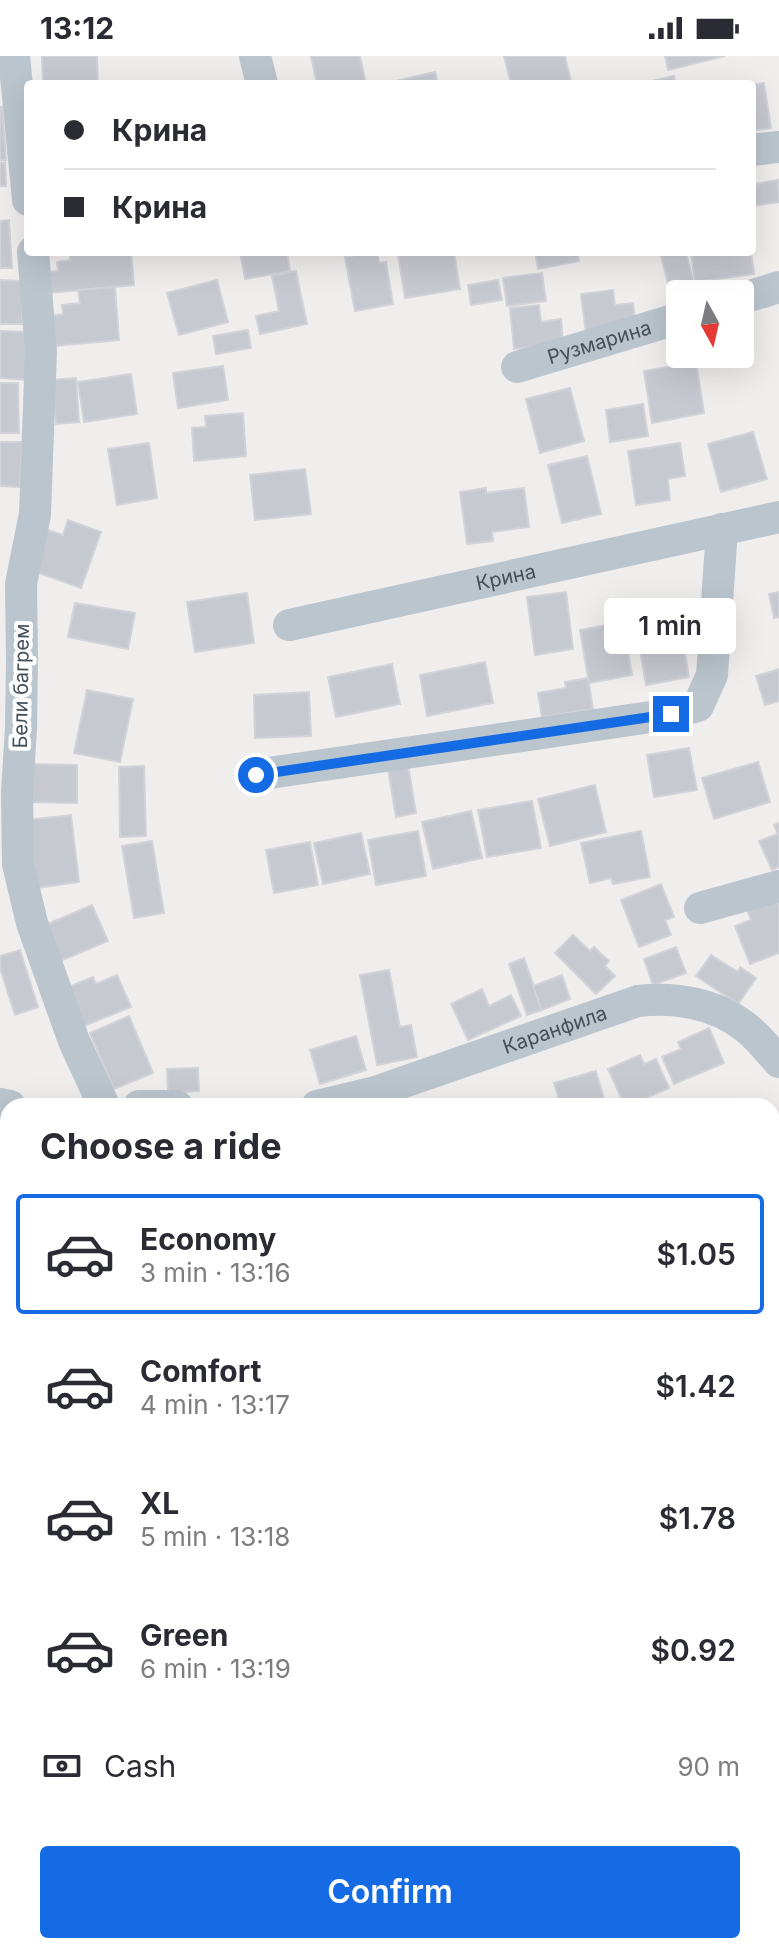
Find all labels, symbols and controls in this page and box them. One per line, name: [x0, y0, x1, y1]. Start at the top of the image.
text: 13:12: [40, 10, 114, 46]
text: Крина: [112, 112, 207, 148]
text: Крина: [112, 189, 207, 225]
north arrow: [666, 280, 754, 368]
map controls: [666, 280, 754, 368]
street label: Рузмарина: [545, 315, 654, 369]
street label: Крина: [474, 559, 538, 595]
callout: 1 min: [605, 598, 737, 654]
text: 1 min: [638, 610, 702, 641]
street label: Бели багрем: [8, 623, 34, 749]
route end: [653, 696, 689, 732]
route start: [238, 757, 274, 793]
street label: Каранфила: [500, 1001, 610, 1059]
text: Choose a ride: [40, 1124, 282, 1168]
icon: car: [44, 1218, 116, 1290]
text: Economy: [140, 1221, 276, 1257]
text: $1.05: [656, 1236, 736, 1272]
text: 3 min · 13:16: [140, 1257, 291, 1288]
icon: car: [44, 1350, 116, 1422]
text: Comfort: [140, 1353, 261, 1389]
text: $1.42: [656, 1368, 736, 1404]
text: 4 min · 13:17: [140, 1389, 290, 1420]
icon: car: [44, 1482, 116, 1554]
text: XL: [140, 1485, 179, 1521]
text: $1.78: [659, 1500, 736, 1536]
text: 5 min · 13:18: [140, 1521, 290, 1552]
icon: car: [44, 1614, 116, 1686]
text: Green: [140, 1617, 228, 1653]
text: $0.92: [650, 1632, 736, 1668]
text: 6 min · 13:19: [140, 1653, 291, 1684]
icon: cash: [40, 1744, 84, 1788]
text: Cash: [104, 1748, 176, 1784]
text: 90 m: [677, 1751, 740, 1782]
button: Confirm: [40, 1846, 740, 1938]

